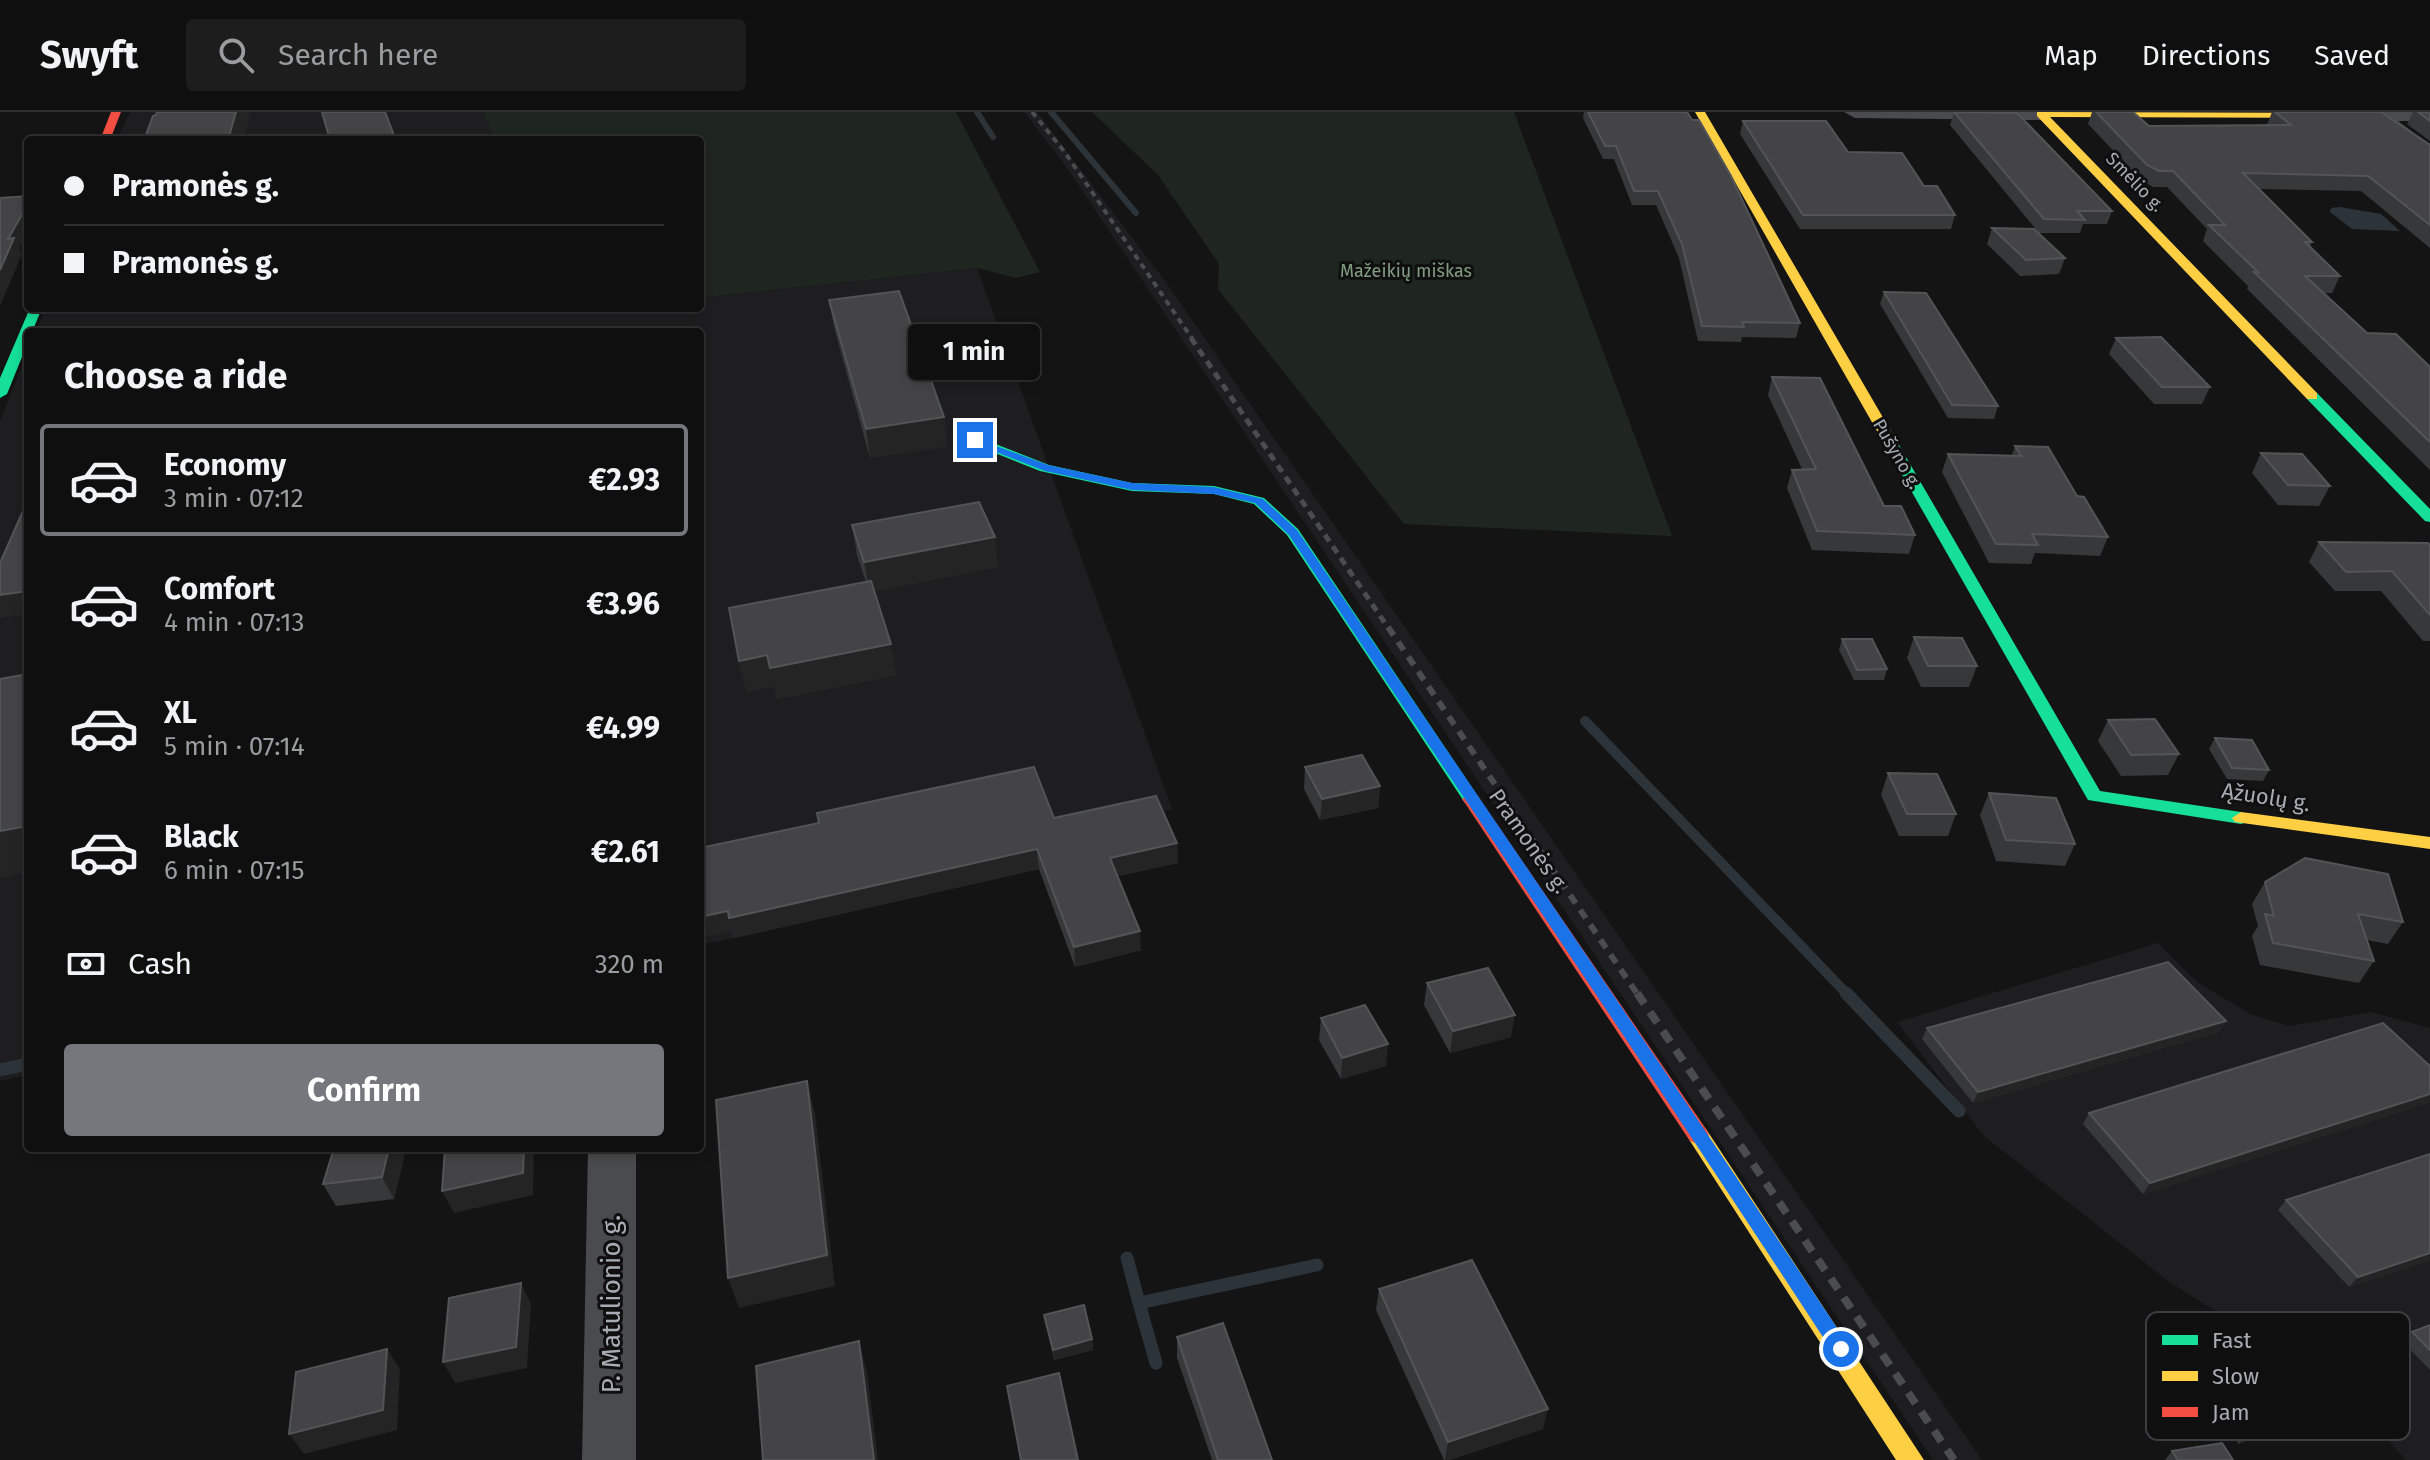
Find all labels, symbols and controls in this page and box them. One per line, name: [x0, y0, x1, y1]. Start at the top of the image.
search box: [186, 19, 746, 91]
text: Swyft: [40, 32, 138, 78]
icon: search: [214, 33, 258, 77]
text: Search here: [278, 37, 438, 73]
text: Map: [2044, 39, 2098, 72]
text: Directions: [2142, 39, 2270, 72]
text: Saved: [2314, 39, 2390, 72]
street label: Smėlio g.: [2101, 148, 2169, 216]
text: Pramonės g.: [112, 168, 279, 204]
text: Pramonės g.: [112, 245, 279, 281]
park label: Mažeikių miškas: [1340, 260, 1472, 282]
callout: 1 min: [909, 324, 1041, 380]
text: 1 min: [943, 336, 1005, 367]
text: Choose a ride: [64, 354, 287, 398]
street label: Pušyno g.: [1868, 415, 1926, 493]
route end: [957, 422, 993, 458]
icon: car: [68, 444, 140, 516]
text: Economy: [164, 447, 286, 483]
text: €2.93: [589, 462, 660, 498]
text: 3 min · 07:12: [164, 483, 304, 514]
icon: car: [68, 568, 140, 640]
text: Comfort: [164, 571, 275, 607]
text: €3.96: [586, 586, 660, 622]
text: 4 min · 07:13: [164, 607, 305, 638]
icon: car: [68, 692, 140, 764]
text: XL: [164, 695, 197, 731]
text: €4.99: [586, 710, 660, 746]
text: 5 min · 07:14: [164, 731, 305, 762]
street label: Ąžuolų g.: [2220, 777, 2312, 817]
street label: Pramonės g.: [1483, 784, 1575, 898]
icon: car: [68, 816, 140, 888]
text: Black: [164, 819, 239, 855]
text: €2.61: [591, 834, 660, 870]
text: 6 min · 07:15: [164, 855, 305, 886]
icon: cash: [64, 942, 108, 986]
text: Cash: [128, 946, 192, 982]
text: 320 m: [595, 949, 664, 980]
button: Confirm: [64, 1044, 664, 1136]
street label: P. Matulionio g.: [596, 1215, 627, 1393]
legend: [2146, 1312, 2410, 1440]
text: Fast: [2212, 1327, 2252, 1354]
route start: [1823, 1331, 1859, 1367]
text: Slow: [2212, 1363, 2259, 1390]
text: Jam: [2212, 1399, 2250, 1426]

